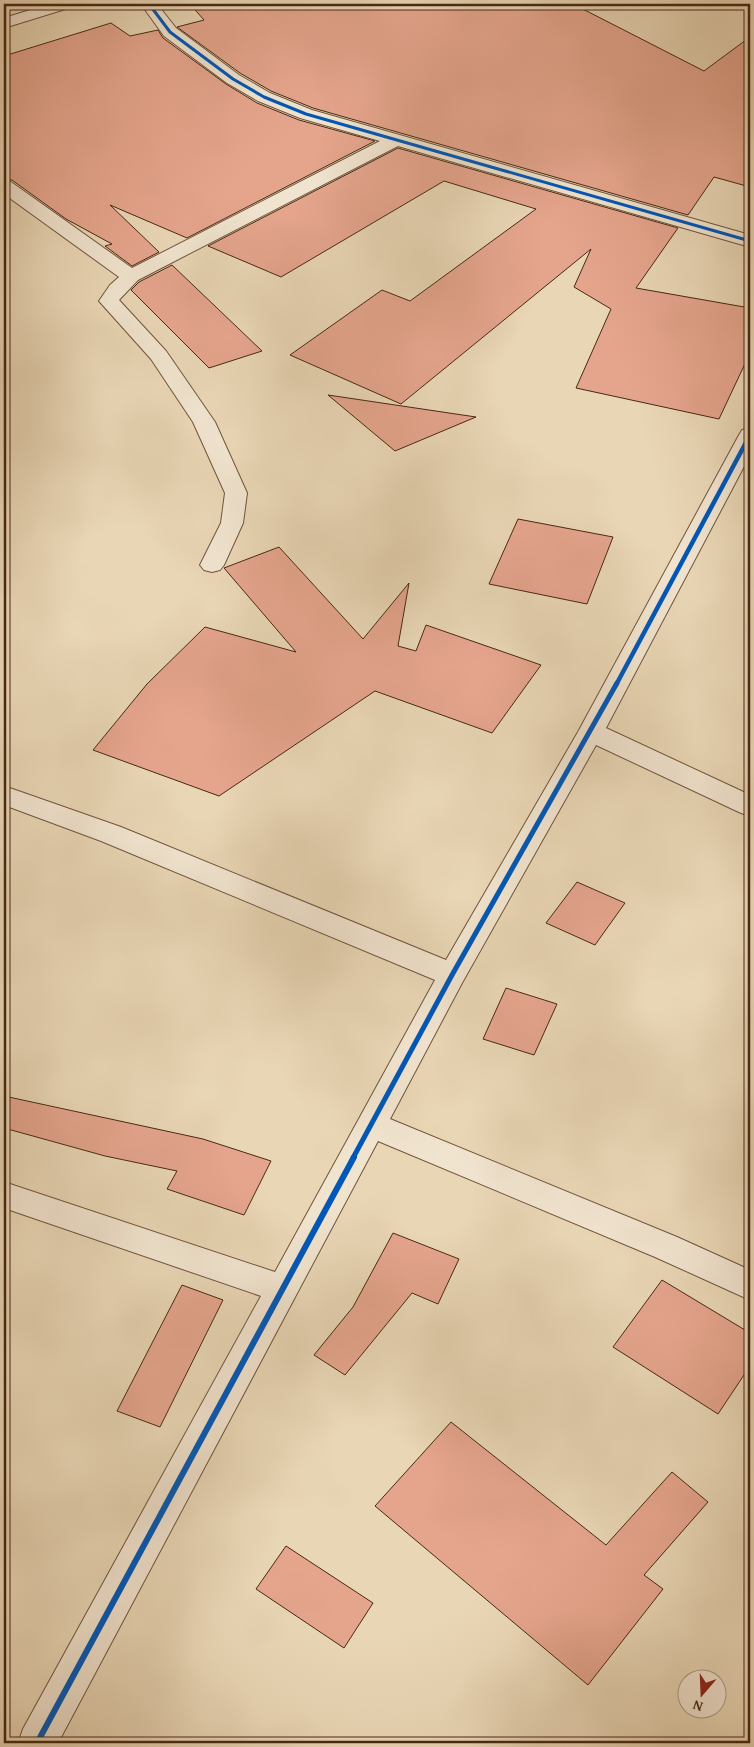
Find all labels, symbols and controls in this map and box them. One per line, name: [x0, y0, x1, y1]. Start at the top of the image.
north arrow: [676, 1670, 726, 1720]
text: N: [689, 1695, 705, 1717]

